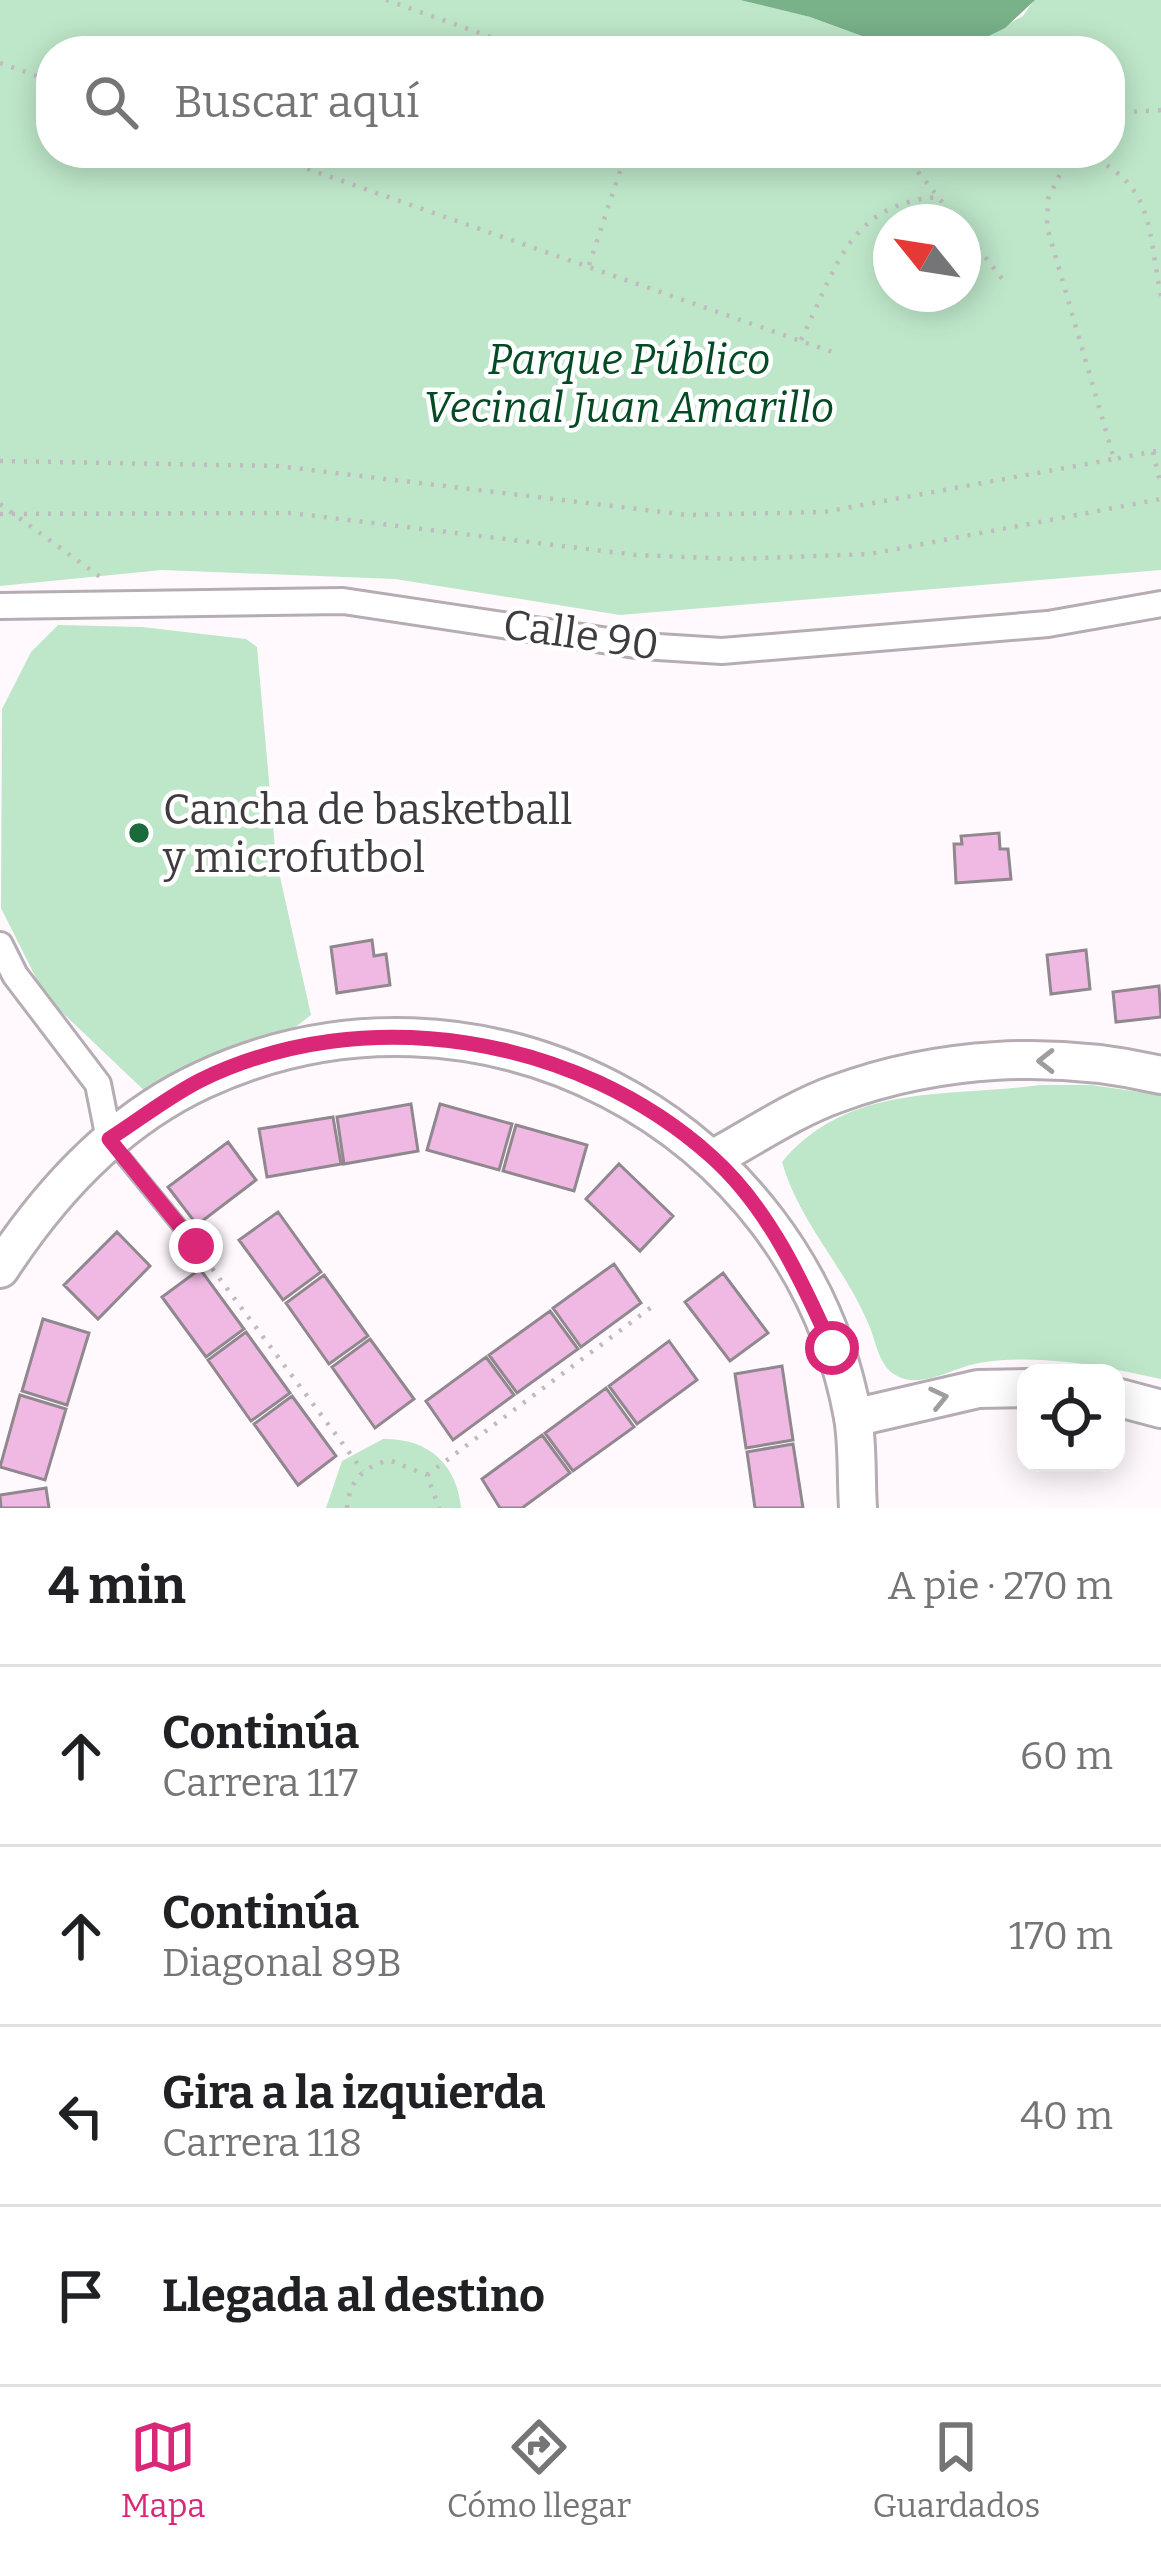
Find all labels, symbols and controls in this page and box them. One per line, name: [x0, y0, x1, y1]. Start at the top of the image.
search box: [36, 36, 1125, 168]
icon: search: [78, 69, 144, 135]
text: Buscar aquí: [174, 75, 419, 129]
north arrow: [873, 204, 981, 312]
park label: Parque Público Vecinal Juan Amarillo: [424, 335, 834, 433]
street label: Calle 90: [500, 599, 662, 671]
place label: Cancha de basketball y microfutbol: [162, 785, 572, 883]
marker: Cancha de basketball y microfutbol: [126, 820, 152, 846]
one-way arrow: [1036, 1048, 1054, 1074]
route end: [169, 1219, 223, 1273]
route start: [805, 1321, 859, 1375]
map controls: [1017, 1364, 1125, 1472]
button: locate: [1017, 1364, 1125, 1472]
one-way arrow: [928, 1387, 949, 1412]
text: 4 min: [48, 1555, 186, 1617]
text: A pie · 270 m: [888, 1563, 1113, 1609]
text: Continúa: [162, 1706, 359, 1760]
icon: ahead: [48, 1723, 114, 1789]
text: 60 m: [1020, 1733, 1113, 1779]
text: Carrera 117: [162, 1760, 358, 1806]
text: Continúa: [162, 1886, 359, 1940]
icon: ahead: [48, 1903, 114, 1969]
text: 170 m: [1009, 1913, 1113, 1959]
text: Diagonal 89B: [162, 1940, 402, 1986]
text: Gira a la izquierda: [162, 2066, 546, 2120]
icon: left: [48, 2083, 114, 2149]
text: 40 m: [1020, 2093, 1113, 2139]
text: Carrera 118: [162, 2120, 362, 2166]
icon: arrive: [48, 2263, 114, 2329]
text: Llegada al destino: [162, 2269, 545, 2323]
tab: Mapa: [121, 2414, 205, 2526]
tab: Cómo llegar: [447, 2414, 631, 2526]
tab: Guardados: [872, 2414, 1040, 2526]

